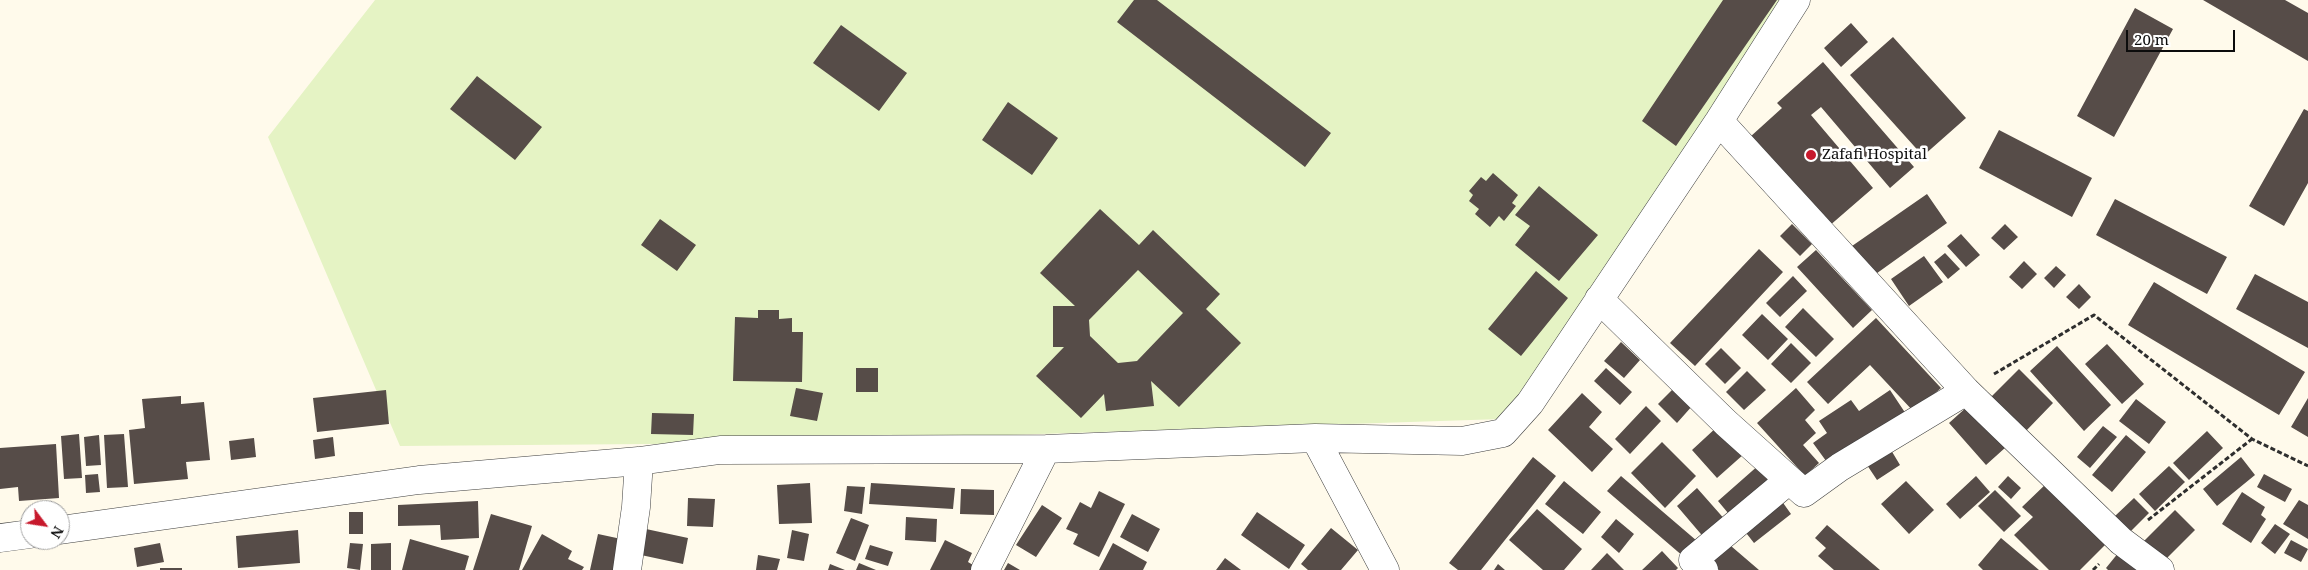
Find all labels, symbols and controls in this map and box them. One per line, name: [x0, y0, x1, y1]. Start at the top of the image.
scale bar: [2128, 20, 2237, 52]
text: 20 m: [2134, 29, 2169, 49]
place label: Zafafi Hospital: [1822, 146, 1927, 164]
marker: Zafafi Hospital: [1804, 148, 1818, 162]
north arrow: [20, 500, 70, 550]
text: N: [46, 523, 68, 542]

